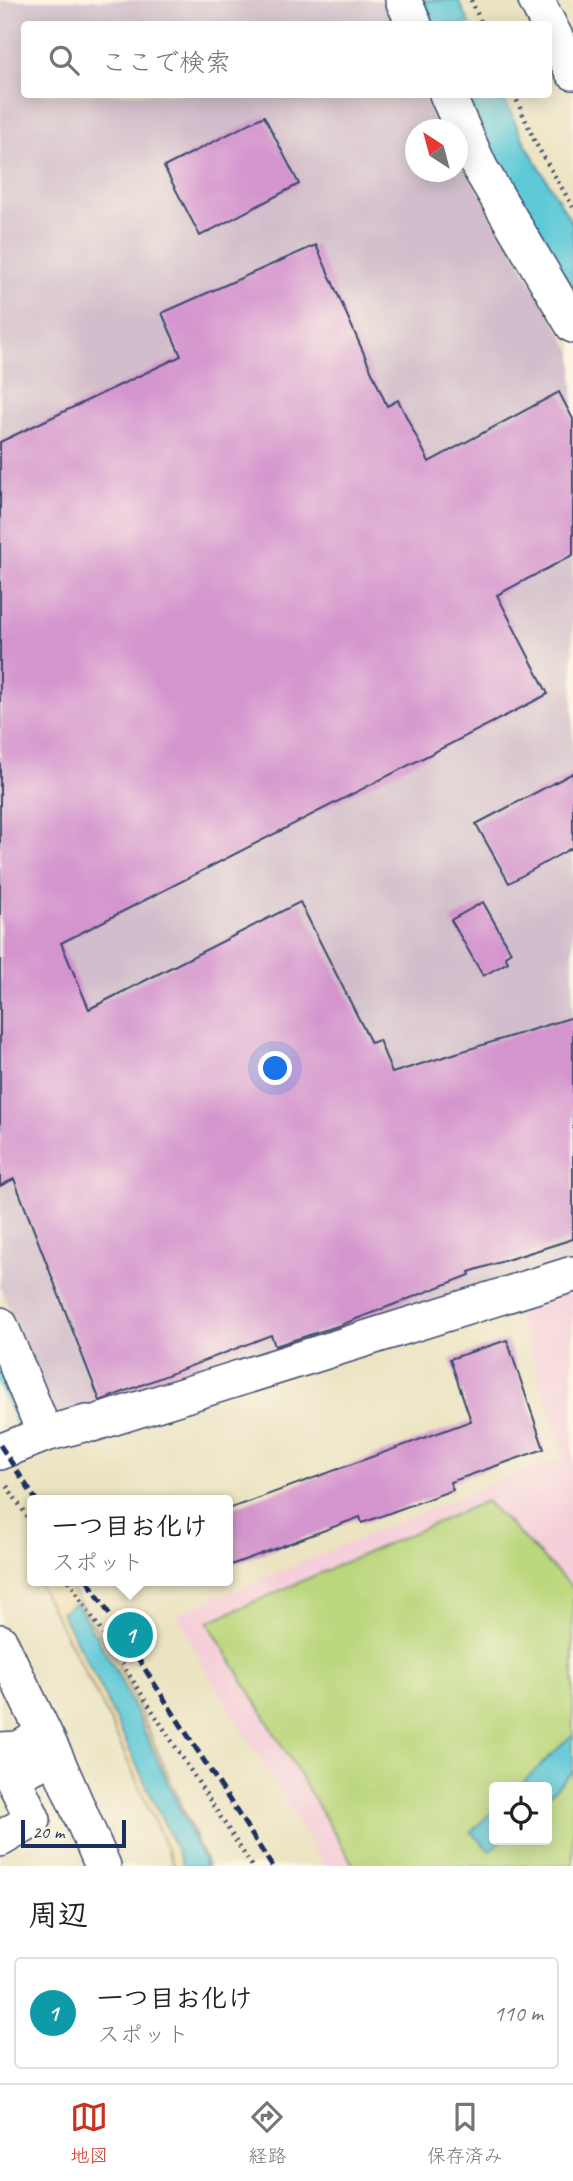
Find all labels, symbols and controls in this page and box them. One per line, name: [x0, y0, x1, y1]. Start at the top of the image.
search box: [21, 21, 552, 98]
icon: search: [45, 41, 83, 79]
text: ここで検索: [101, 46, 231, 79]
north arrow: [405, 119, 468, 182]
your location: [258, 1051, 292, 1085]
popup: [27, 1495, 233, 1586]
text: 一つ目お化け: [52, 1510, 208, 1543]
text: スポット: [52, 1548, 144, 1577]
pin: 1: [107, 1609, 153, 1661]
map controls: [489, 1782, 552, 1845]
button: locate: [489, 1782, 552, 1845]
scale bar: [21, 1817, 126, 1849]
text: 20 m: [32, 1820, 64, 1844]
text: 周辺: [28, 1896, 88, 1934]
text: 一つ目お化け: [97, 1982, 253, 2015]
text: 1: [48, 1999, 58, 2028]
text: 110 m: [494, 1999, 543, 2028]
text: スポット: [97, 2020, 189, 2049]
tab: 地図: [70, 2098, 108, 2168]
tab: 経路: [248, 2098, 287, 2168]
tab: 保存済み: [427, 2098, 503, 2168]

